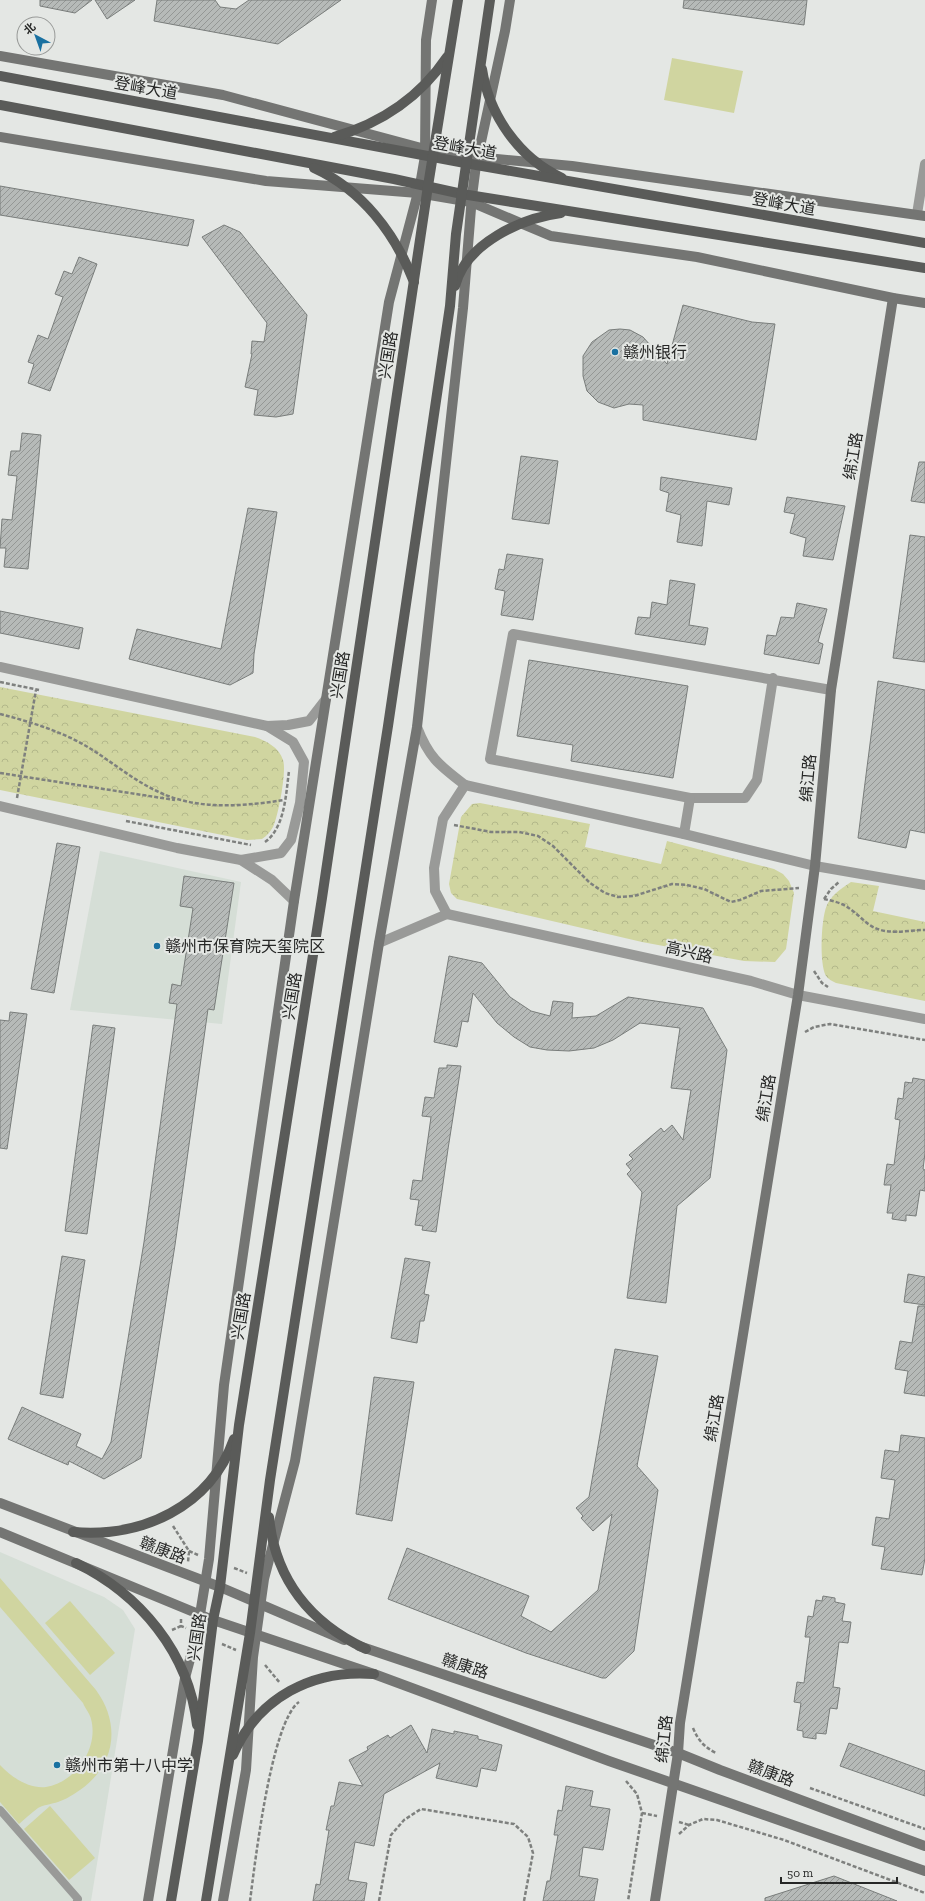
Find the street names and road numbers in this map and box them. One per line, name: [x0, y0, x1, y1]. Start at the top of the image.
street label: 登峰大道: [113, 73, 179, 103]
street label: 登峰大道: [432, 133, 498, 163]
street label: 登峰大道: [751, 189, 817, 219]
street label: 兴国路: [375, 330, 401, 380]
street label: 绵江路: [840, 431, 866, 481]
street label: 兴国路: [327, 650, 353, 700]
street label: 绵江路: [796, 753, 820, 803]
street label: 高兴路: [663, 937, 715, 967]
street label: 兴国路: [279, 971, 305, 1021]
street label: 绵江路: [753, 1073, 779, 1123]
street label: 兴国路: [228, 1291, 254, 1341]
street label: 绵江路: [701, 1393, 727, 1443]
street label: 赣康路: [137, 1533, 189, 1567]
street label: 兴国路: [184, 1612, 210, 1662]
street label: 赣康路: [439, 1650, 491, 1682]
street label: 绵江路: [652, 1714, 676, 1764]
street label: 赣康路: [745, 1756, 797, 1790]

